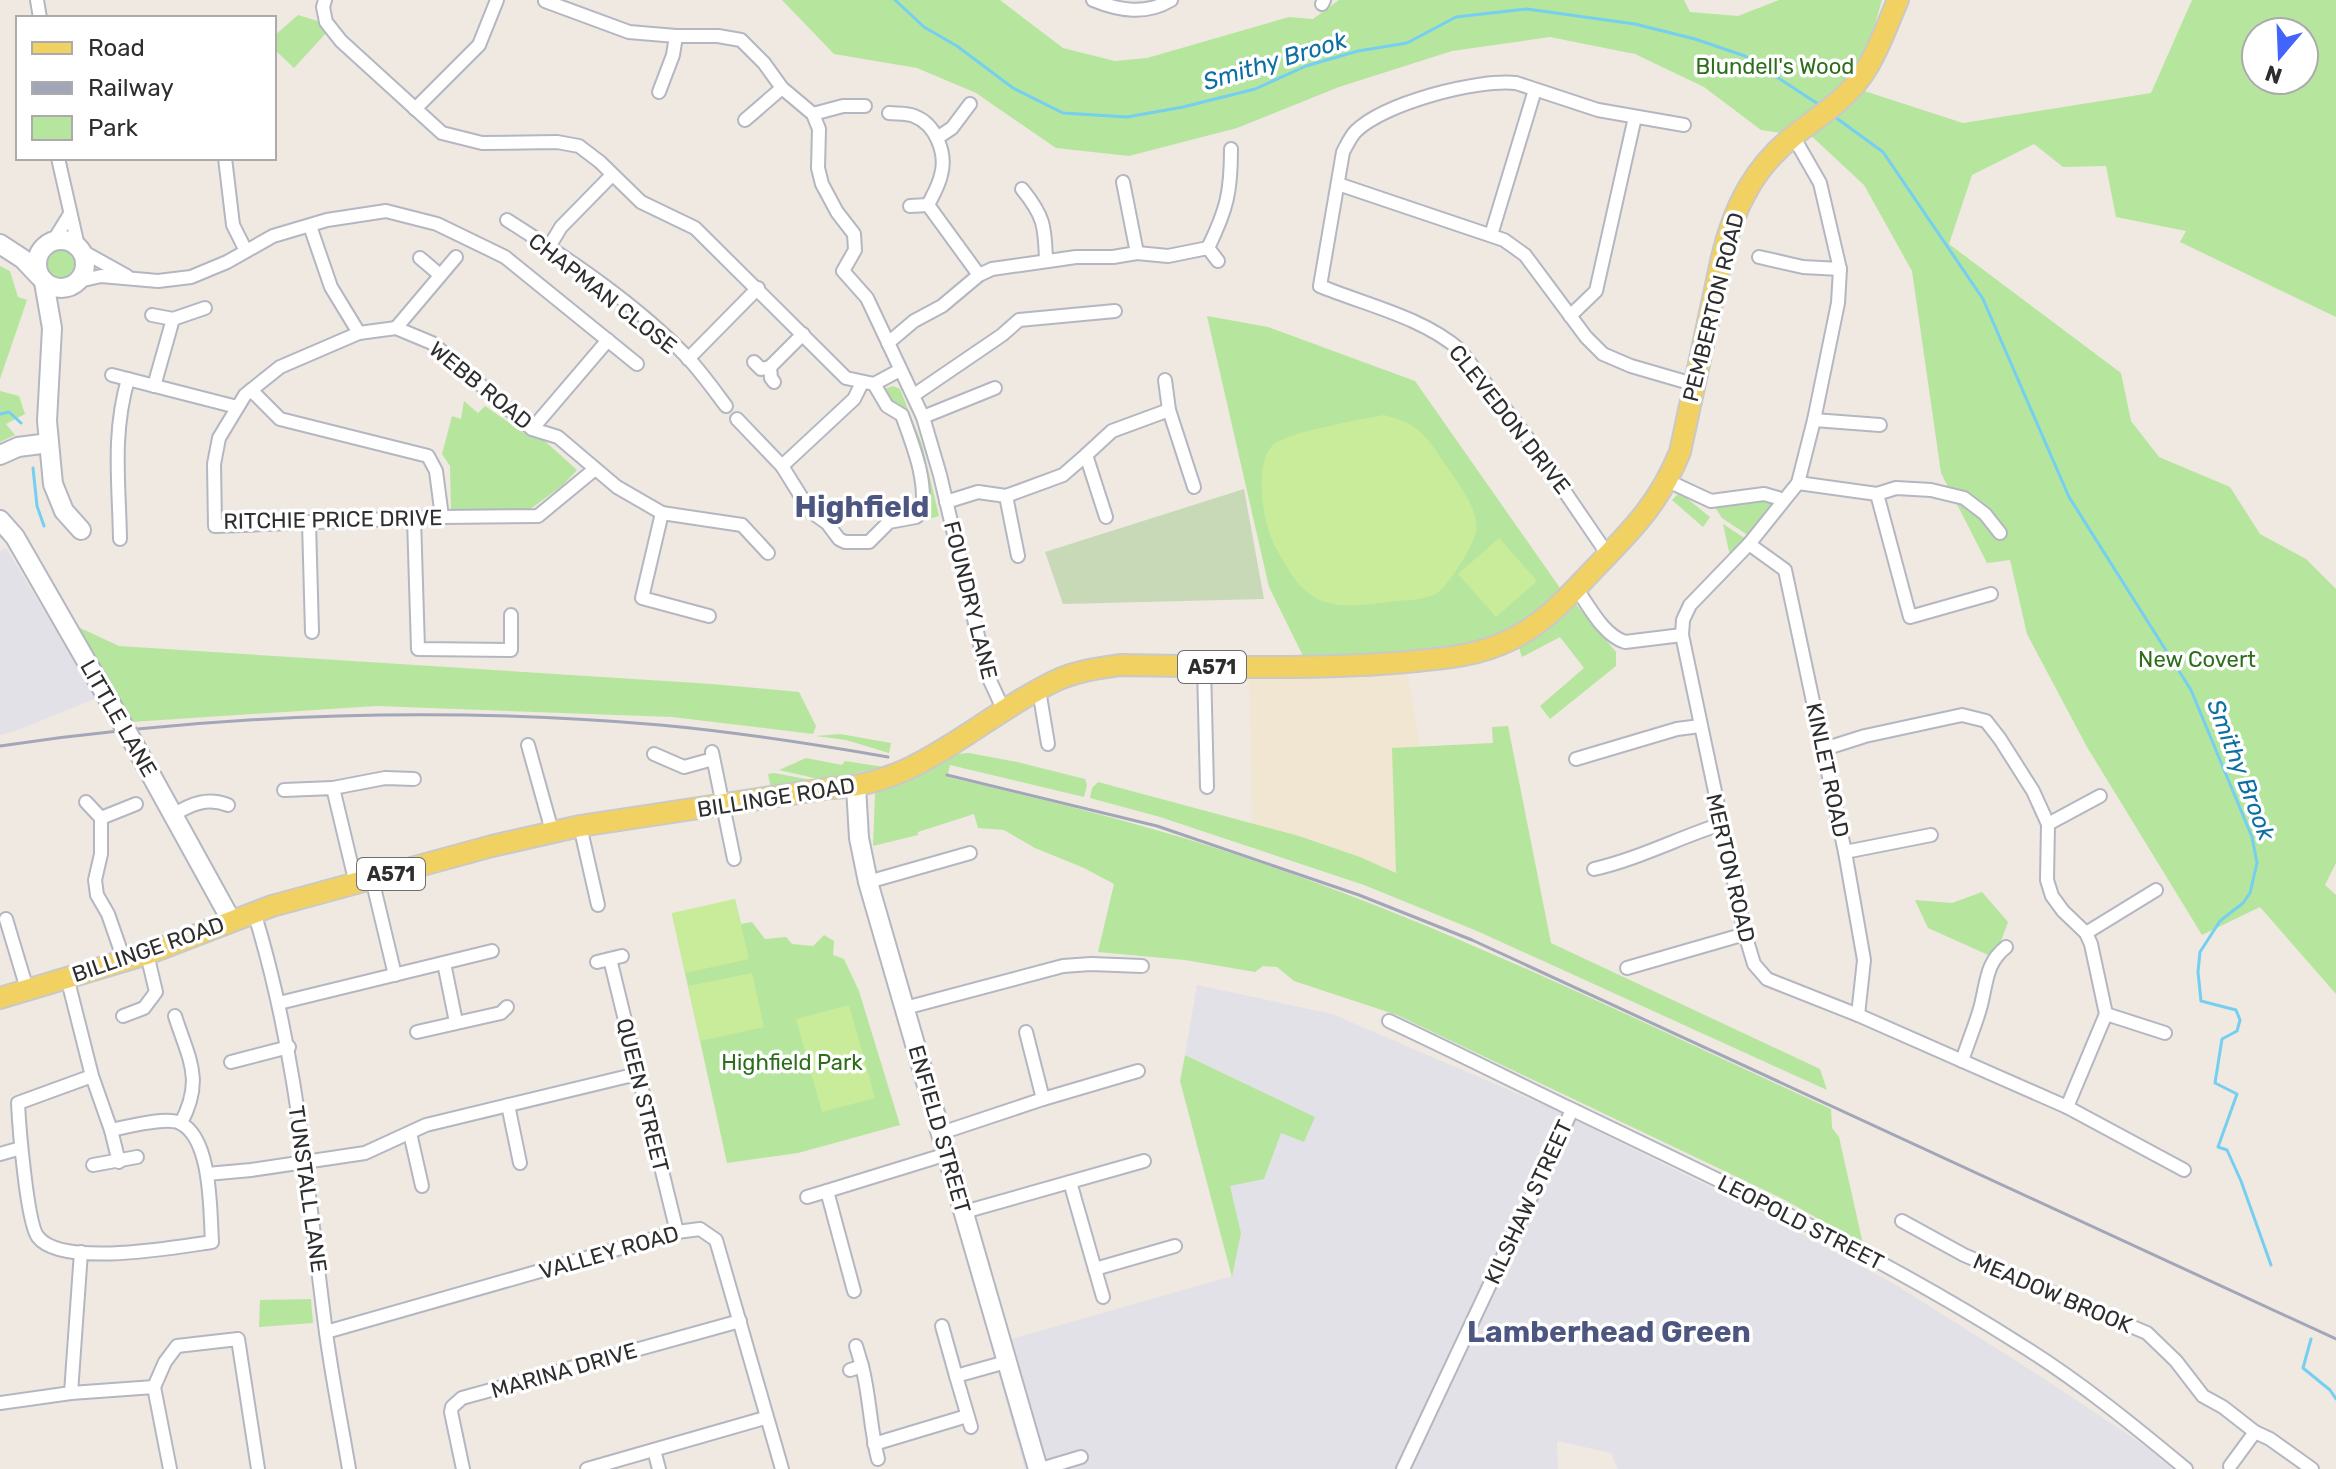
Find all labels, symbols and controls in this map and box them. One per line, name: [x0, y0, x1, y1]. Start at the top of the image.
legend: [16, 16, 276, 160]
north arrow: [2240, 16, 2320, 96]
water label: Smithy Brook: [1200, 26, 1351, 96]
text: Road: [88, 34, 145, 62]
park label: Blundell's Wood: [1696, 53, 1854, 80]
text: N: [2262, 59, 2286, 90]
text: Railway: [88, 74, 174, 102]
text: Park: [88, 114, 139, 142]
street label: PEMBERTON ROAD: [1677, 210, 1750, 405]
street label: CHAPMAN CLOSE: [523, 227, 682, 360]
street label: WEBB ROAD: [424, 336, 538, 435]
street label: CLEVEDON DRIVE: [1443, 339, 1576, 499]
district label: Highfield: [795, 489, 929, 525]
street label: RITCHIE PRICE DRIVE: [223, 504, 443, 535]
street label: FOUNDRY LANE: [938, 518, 1003, 682]
park label: New Covert: [2138, 646, 2256, 673]
road number: A571: [1178, 651, 1246, 683]
street label: LITTLE LANE: [74, 655, 163, 782]
water label: Smithy Brook: [2201, 695, 2281, 845]
street label: KINLET ROAD: [1800, 700, 1855, 840]
street label: BILLINGE ROAD: [695, 772, 857, 823]
street label: MERTON ROAD: [1700, 791, 1761, 945]
road number: A571: [357, 858, 425, 890]
street label: BILLINGE ROAD: [68, 911, 228, 988]
street label: QUEEN STREET: [610, 1015, 675, 1175]
street label: ENFIELD STREET: [903, 1042, 977, 1217]
park label: Highfield Park: [721, 1049, 863, 1076]
street label: TUNSTALL LANE: [282, 1104, 333, 1274]
street label: KILSHAW STREET: [1479, 1116, 1578, 1289]
street label: LEOPOLD STREET: [1713, 1169, 1888, 1276]
street label: VALLEY ROAD: [536, 1220, 682, 1285]
street label: MEADOW BROOK: [1969, 1248, 2136, 1339]
district label: Lamberhead Green: [1467, 1314, 1751, 1350]
street label: MARINA DRIVE: [488, 1337, 640, 1404]

